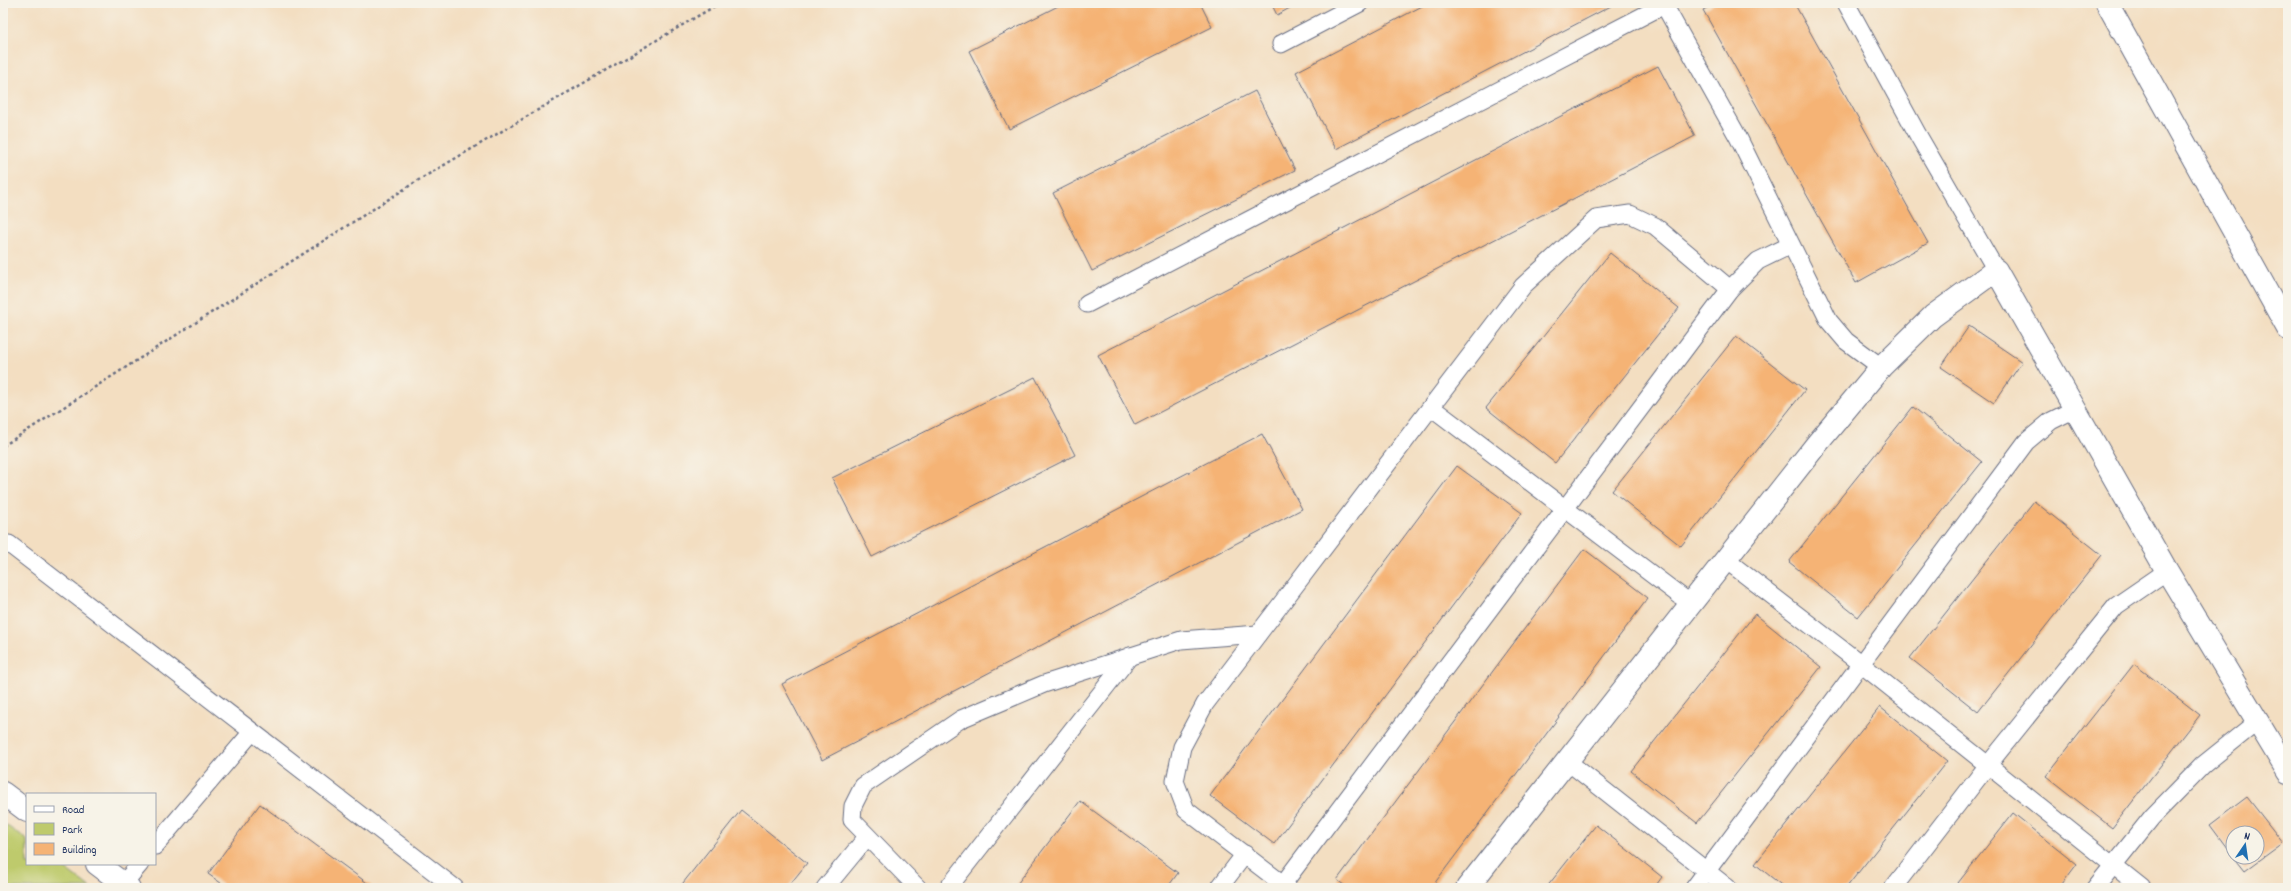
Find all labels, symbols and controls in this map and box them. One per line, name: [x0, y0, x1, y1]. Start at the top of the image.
legend: [26, 793, 156, 865]
text: Road: [62, 802, 84, 819]
text: Park: [62, 822, 83, 839]
north arrow: [2225, 825, 2265, 865]
text: N: [2242, 829, 2252, 846]
text: Building: [62, 842, 97, 859]

